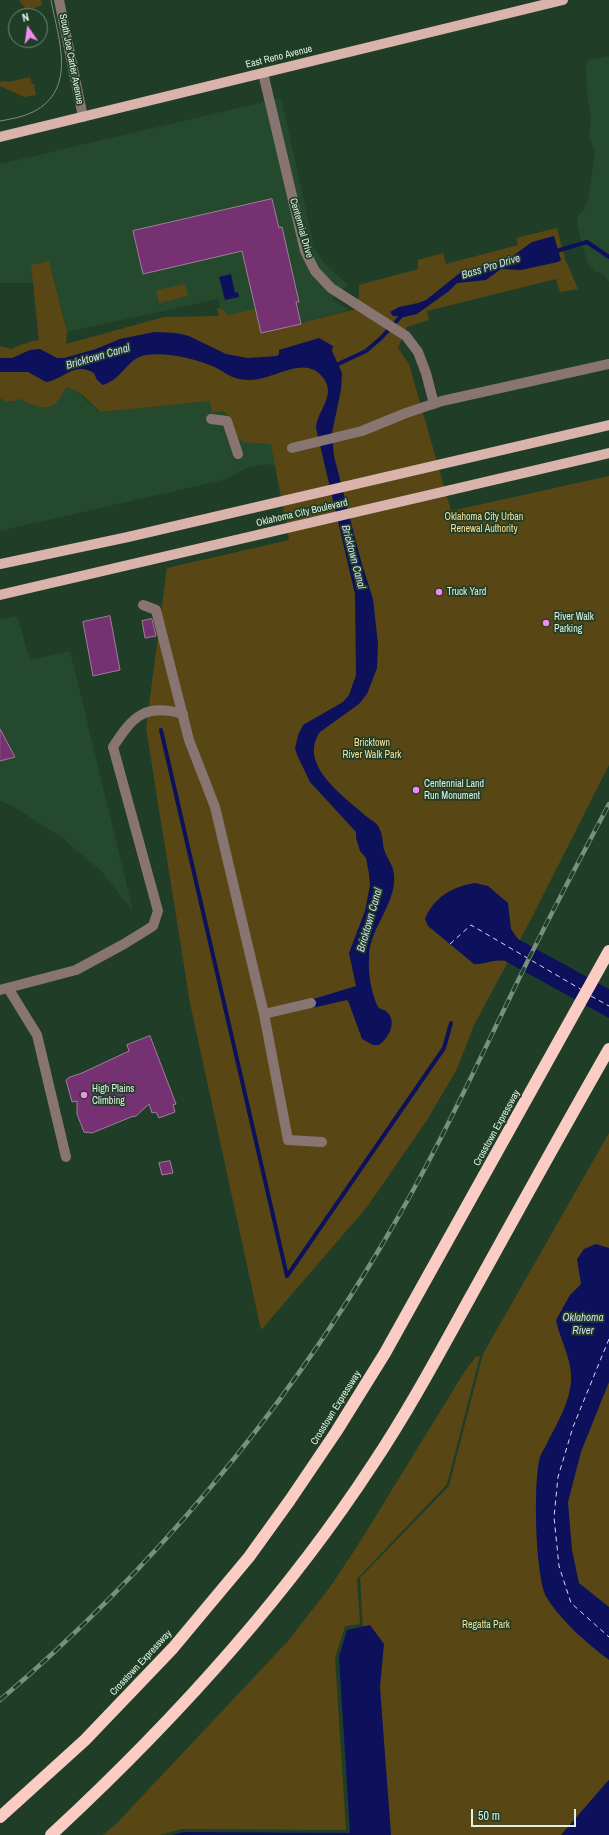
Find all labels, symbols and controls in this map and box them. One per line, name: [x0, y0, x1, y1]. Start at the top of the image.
north arrow: [8, 8, 48, 48]
text: N: [21, 10, 30, 25]
street label: South Joe Carter Avenue: [56, 13, 86, 105]
street label: East Reno Avenue: [244, 43, 314, 71]
street label: Centennial Drive: [287, 197, 315, 259]
water label: Bass Pro Drive: [460, 252, 522, 282]
water label: Bricktown Canal: [65, 342, 131, 372]
street label: Oklahoma City Boulevard: [255, 497, 349, 529]
park label: Oklahoma City Urban Renewal Authority: [445, 511, 523, 534]
water label: Bricktown Canal: [338, 524, 368, 590]
place label: Truck Yard: [447, 586, 486, 598]
marker: Truck Yard: [434, 587, 444, 597]
place label: River Walk Parking: [554, 611, 594, 634]
marker: River Walk Parking: [541, 618, 551, 628]
park label: Bricktown River Walk Park: [343, 737, 401, 760]
place label: Centennial Land Run Monument: [424, 778, 484, 802]
marker: Centennial Land Run Monument: [411, 785, 421, 795]
water label: Bricktown Canal: [355, 887, 385, 953]
place label: High Plains Climbing: [92, 1083, 134, 1106]
street label: Crosstown Expressway: [471, 1088, 523, 1168]
marker: High Plains Climbing: [79, 1090, 89, 1100]
water label: Oklahoma River: [562, 1311, 604, 1337]
street label: Crosstown Expressway: [308, 1369, 364, 1447]
park label: Regatta Park: [462, 1619, 510, 1631]
street label: Crosstown Expressway: [108, 1628, 174, 1698]
scale bar: [473, 1801, 578, 1827]
text: 50 m: [478, 1808, 500, 1824]

